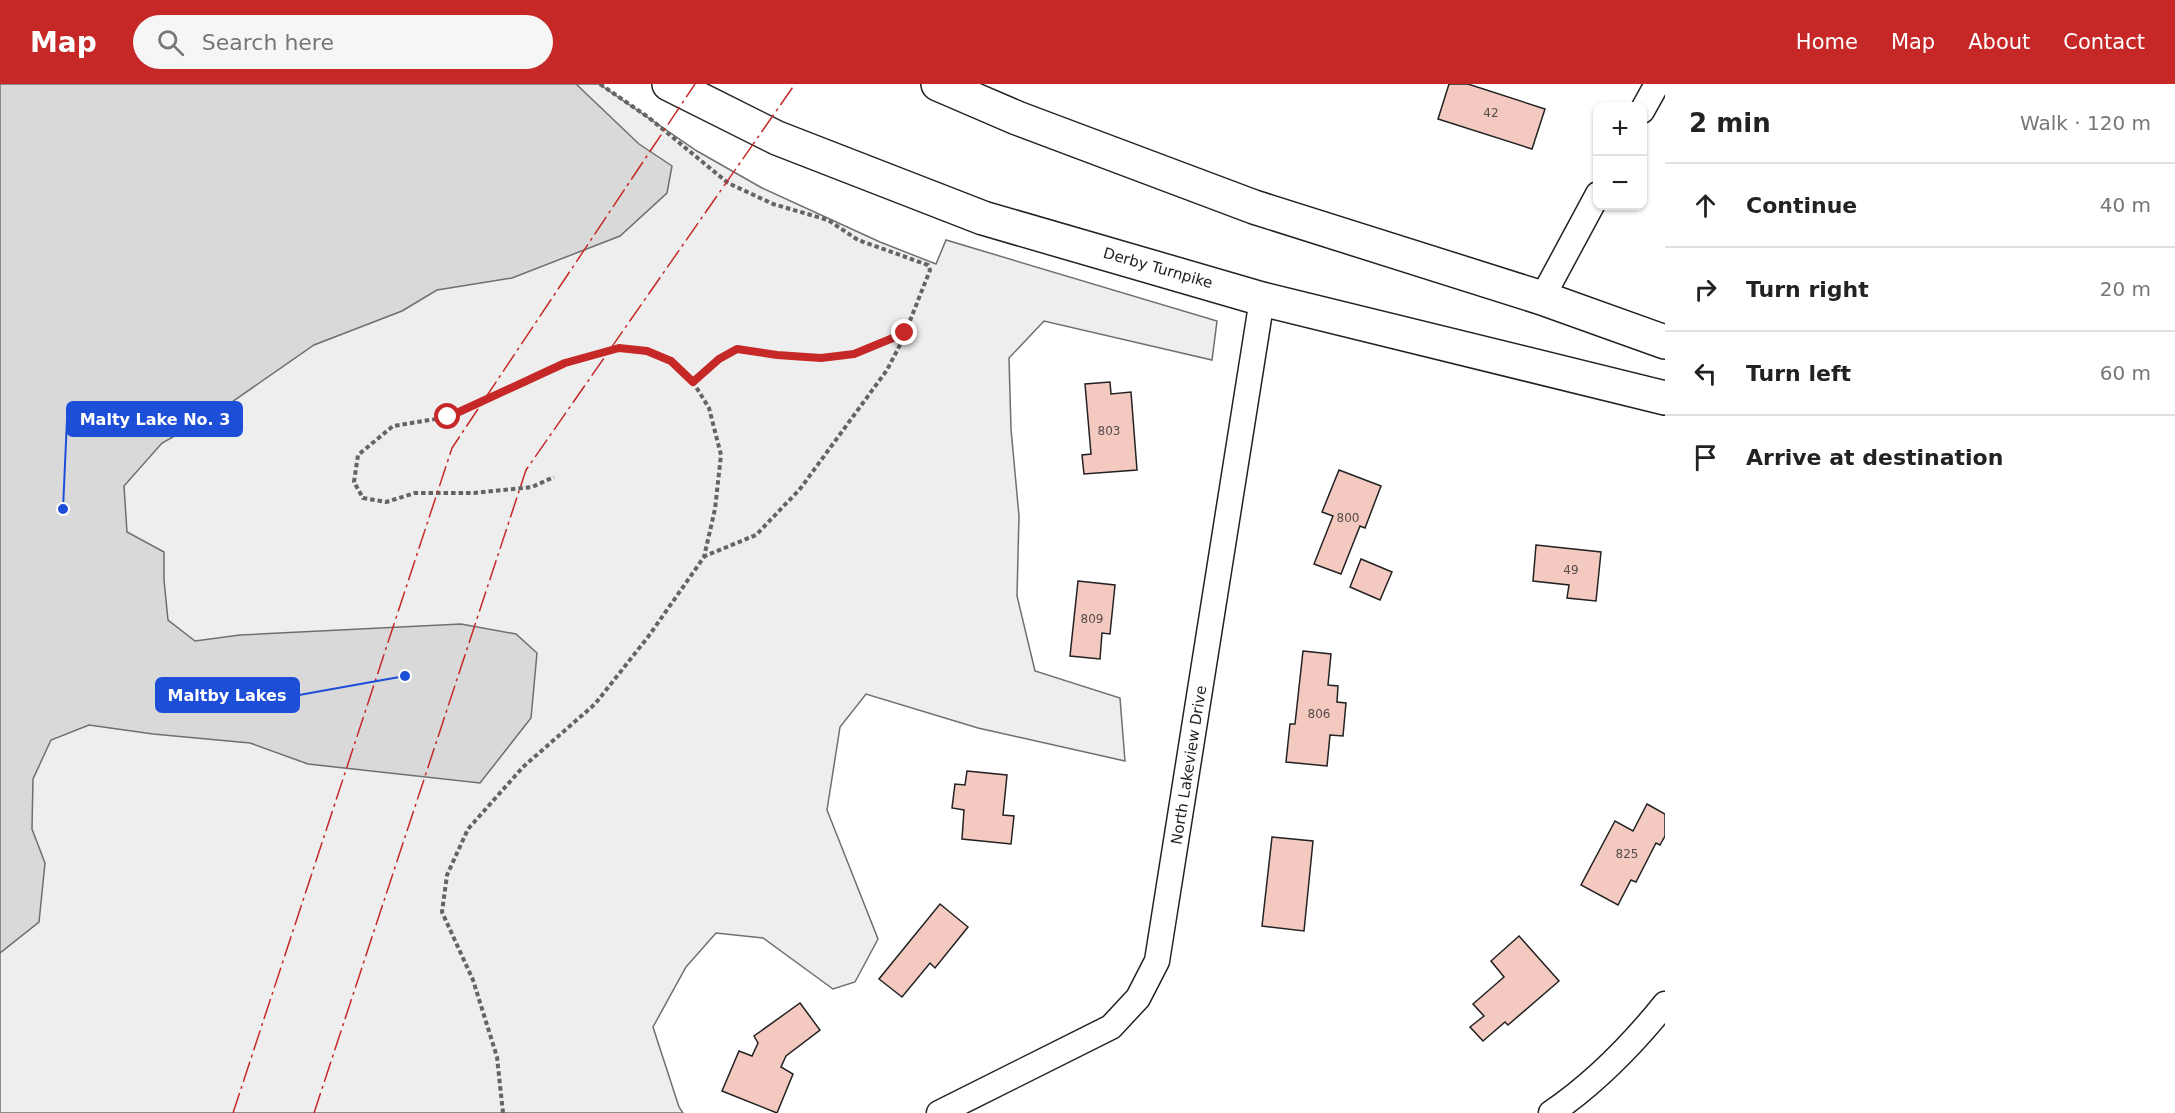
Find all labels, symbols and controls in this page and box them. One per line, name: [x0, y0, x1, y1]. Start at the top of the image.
search box: [133, 15, 553, 69]
text: Map: [30, 26, 97, 59]
icon: search: [154, 26, 187, 59]
text: Search here: [202, 30, 334, 55]
text: Home: [1796, 30, 1858, 54]
text: Map: [1891, 30, 1935, 54]
text: About: [1968, 30, 2030, 54]
text: Contact: [2063, 30, 2145, 54]
map controls: [1593, 102, 1647, 210]
button: +: [1593, 102, 1647, 156]
house number: 42: [1483, 106, 1499, 120]
text: 2 min: [1689, 108, 1771, 138]
text: Walk · 120 m: [2020, 111, 2151, 135]
button: −: [1593, 156, 1647, 210]
icon: ahead: [1689, 189, 1722, 222]
text: Continue: [1746, 193, 1857, 218]
text: 40 m: [2100, 193, 2151, 217]
street label: Derby Turnpike: [1101, 244, 1215, 292]
icon: right: [1689, 273, 1722, 306]
text: Turn right: [1746, 277, 1869, 302]
text: 20 m: [2100, 277, 2151, 301]
route end: [891, 319, 917, 345]
icon: left: [1689, 357, 1722, 390]
text: Turn left: [1746, 361, 1851, 386]
text: 60 m: [2100, 361, 2151, 385]
callout: Malty Lake No. 3: [67, 402, 242, 436]
route start: [434, 403, 460, 429]
text: Malty Lake No. 3: [80, 410, 230, 429]
house number: 803: [1098, 424, 1120, 438]
icon: arrive: [1689, 441, 1722, 474]
text: Arrive at destination: [1746, 445, 2003, 470]
house number: 800: [1337, 511, 1359, 525]
house number: 49: [1563, 563, 1579, 577]
house number: 809: [1081, 612, 1103, 626]
callout: Maltby Lakes: [156, 678, 299, 712]
street label: North Lakeview Drive: [1168, 684, 1210, 846]
text: Maltby Lakes: [168, 686, 286, 705]
house number: 806: [1308, 707, 1330, 721]
house number: 825: [1616, 847, 1638, 861]

